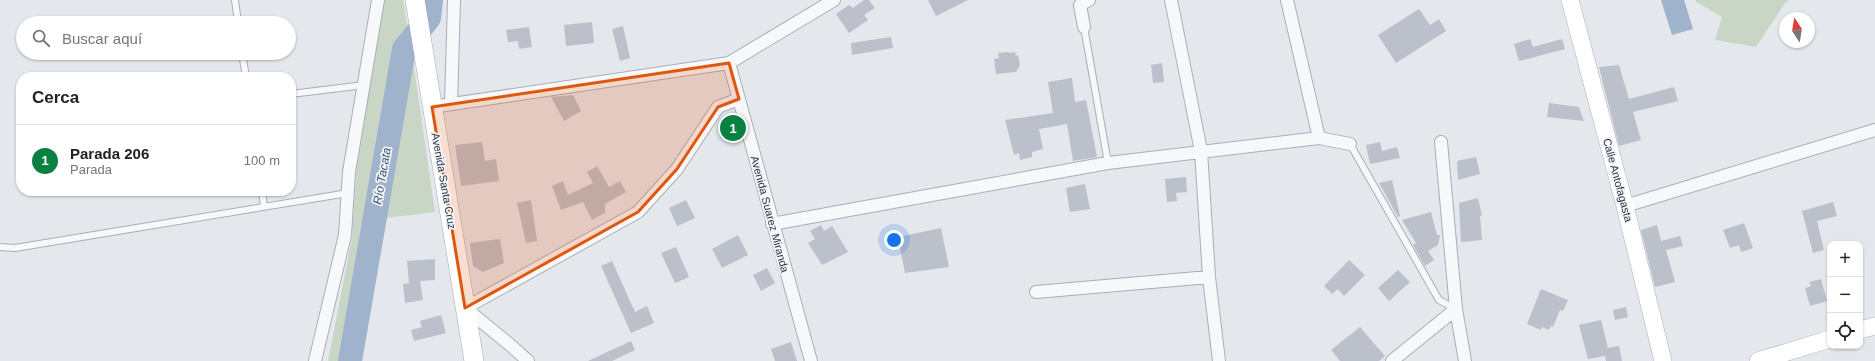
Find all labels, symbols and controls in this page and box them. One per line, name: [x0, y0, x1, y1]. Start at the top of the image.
north arrow: [1779, 12, 1815, 48]
search box: [16, 16, 296, 60]
icon: search: [30, 27, 52, 49]
text: Buscar aquí: [62, 30, 142, 47]
text: Cerca: [32, 88, 79, 107]
pin: 1: [720, 113, 746, 143]
street label: Avenida Santa Cruz: [430, 132, 458, 230]
street label: Calle Antofagasta: [1601, 137, 1635, 224]
text: Parada 206: [70, 145, 149, 162]
water label: Río Tacata: [370, 146, 394, 206]
text: 1: [41, 153, 49, 168]
text: 100 m: [244, 153, 280, 168]
street label: Avenida Suarez Miranda: [749, 154, 792, 274]
text: Parada: [70, 162, 112, 177]
your location: [884, 230, 904, 250]
map controls: [1827, 241, 1863, 349]
button: +: [1827, 241, 1863, 277]
button: −: [1827, 277, 1863, 313]
button: locate: [1827, 313, 1863, 349]

